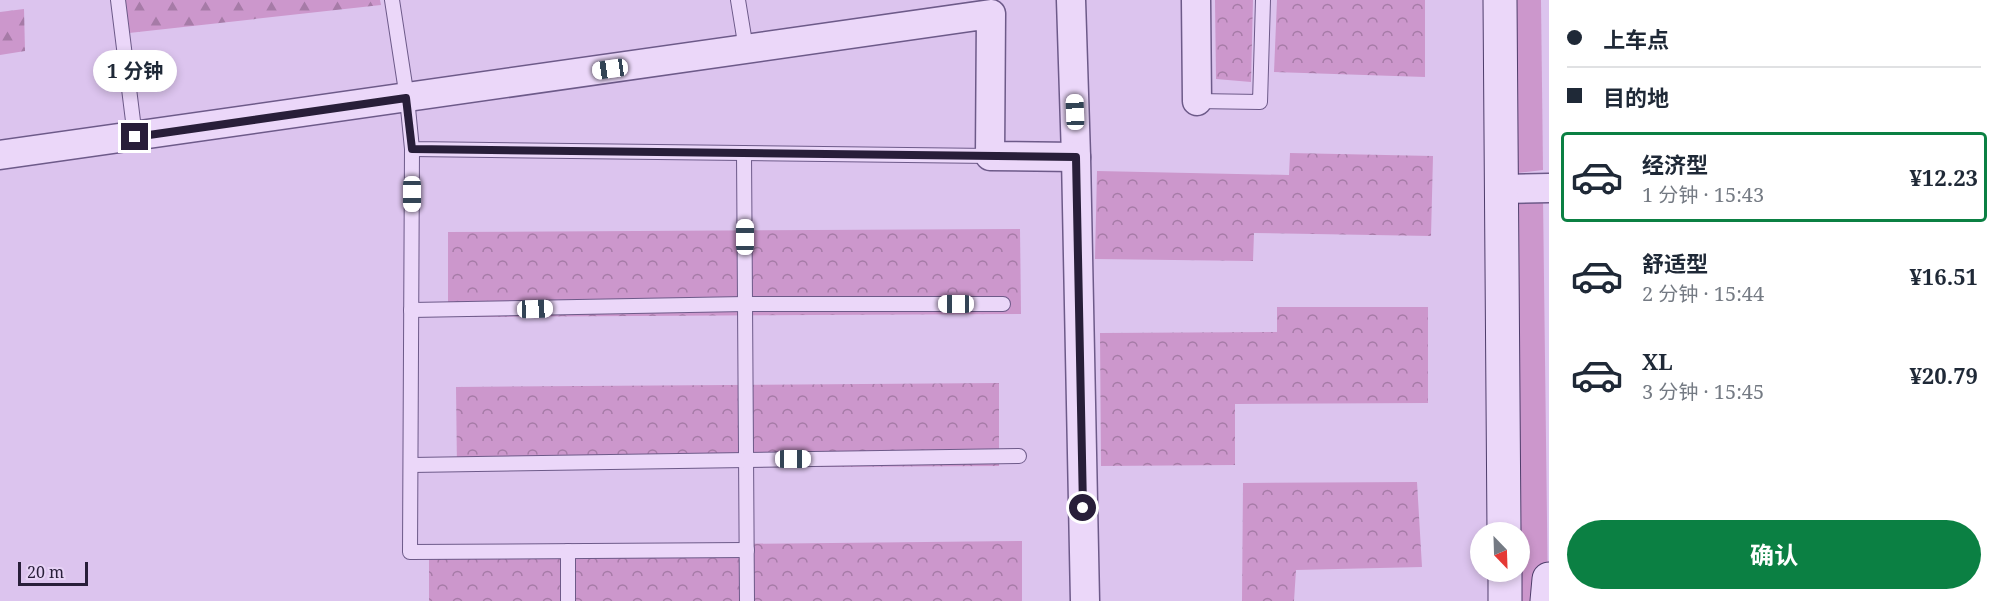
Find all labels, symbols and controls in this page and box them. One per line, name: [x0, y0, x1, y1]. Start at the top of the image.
text: 上车点: [1603, 24, 1669, 54]
callout: 1 分钟: [93, 50, 177, 92]
text: 1 分钟: [107, 57, 163, 84]
car: [591, 58, 629, 80]
text: 目的地: [1603, 82, 1669, 112]
car: [1065, 94, 1085, 130]
route end: [121, 123, 148, 150]
text: 经济型: [1642, 149, 1708, 179]
icon: car: [1570, 150, 1624, 204]
text: ¥12.23: [1909, 162, 1978, 192]
car: [403, 176, 421, 212]
text: 1 分钟 · 15:43: [1642, 181, 1764, 208]
car: [736, 219, 754, 255]
text: 舒适型: [1642, 248, 1708, 278]
icon: car: [1570, 249, 1624, 303]
text: ¥16.51: [1909, 261, 1978, 291]
text: 2 分钟 · 15:44: [1642, 280, 1764, 307]
car: [938, 295, 974, 313]
car: [517, 299, 553, 319]
text: XL: [1642, 346, 1673, 376]
icon: car: [1570, 348, 1624, 402]
text: ¥20.79: [1909, 360, 1978, 390]
text: 3 分钟 · 15:45: [1642, 378, 1764, 405]
car: [775, 450, 811, 468]
route start: [1069, 494, 1096, 521]
button: 确认: [1567, 520, 1981, 589]
north arrow: [1470, 522, 1530, 582]
map controls: [1470, 522, 1530, 582]
scale bar: [18, 559, 88, 586]
text: 20 m: [27, 561, 64, 583]

